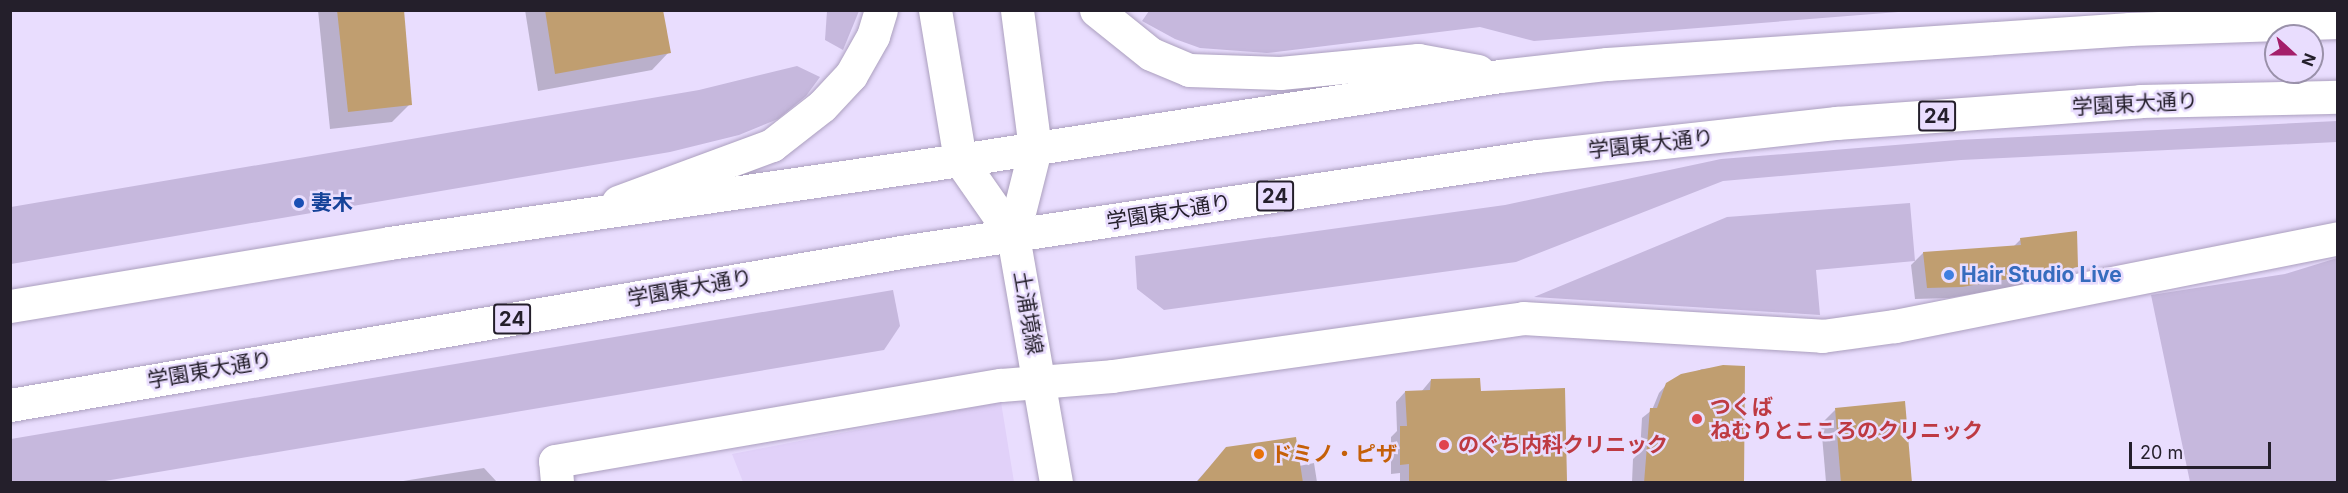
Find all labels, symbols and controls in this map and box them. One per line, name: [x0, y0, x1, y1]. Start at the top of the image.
north arrow: [2264, 24, 2324, 84]
text: N: [2297, 50, 2320, 69]
street label: 学園東大通り: [2071, 88, 2199, 120]
road number: 24: [1918, 99, 1956, 133]
street label: 学園東大通り: [1587, 125, 1715, 163]
road number: 24: [1256, 179, 1294, 213]
place label: 妻木: [311, 190, 353, 216]
street label: 学園東大通り: [1105, 190, 1233, 234]
marker: 妻木: [292, 196, 306, 210]
place label: Hair Studio Live: [1961, 262, 2122, 288]
street label: 学園東大通り: [626, 265, 754, 311]
marker: Hair Studio Live: [1942, 268, 1956, 282]
street label: 土浦境線: [1008, 269, 1048, 357]
road number: 24: [492, 302, 532, 336]
street label: 学園東大通り: [146, 347, 274, 393]
place label: つくば ねむりとこころのクリニック: [1710, 394, 1983, 444]
marker: つくば ねむりとこころのクリニック: [1688, 410, 1706, 428]
scale bar: [2132, 430, 2274, 468]
place label: のぐち内科クリニック: [1458, 432, 1668, 458]
marker: のぐち内科クリニック: [1435, 436, 1453, 454]
place label: ドミノ・ピザ: [1271, 441, 1397, 467]
text: 20 m: [2140, 442, 2183, 463]
marker: ドミノ・ピザ: [1252, 447, 1266, 461]

